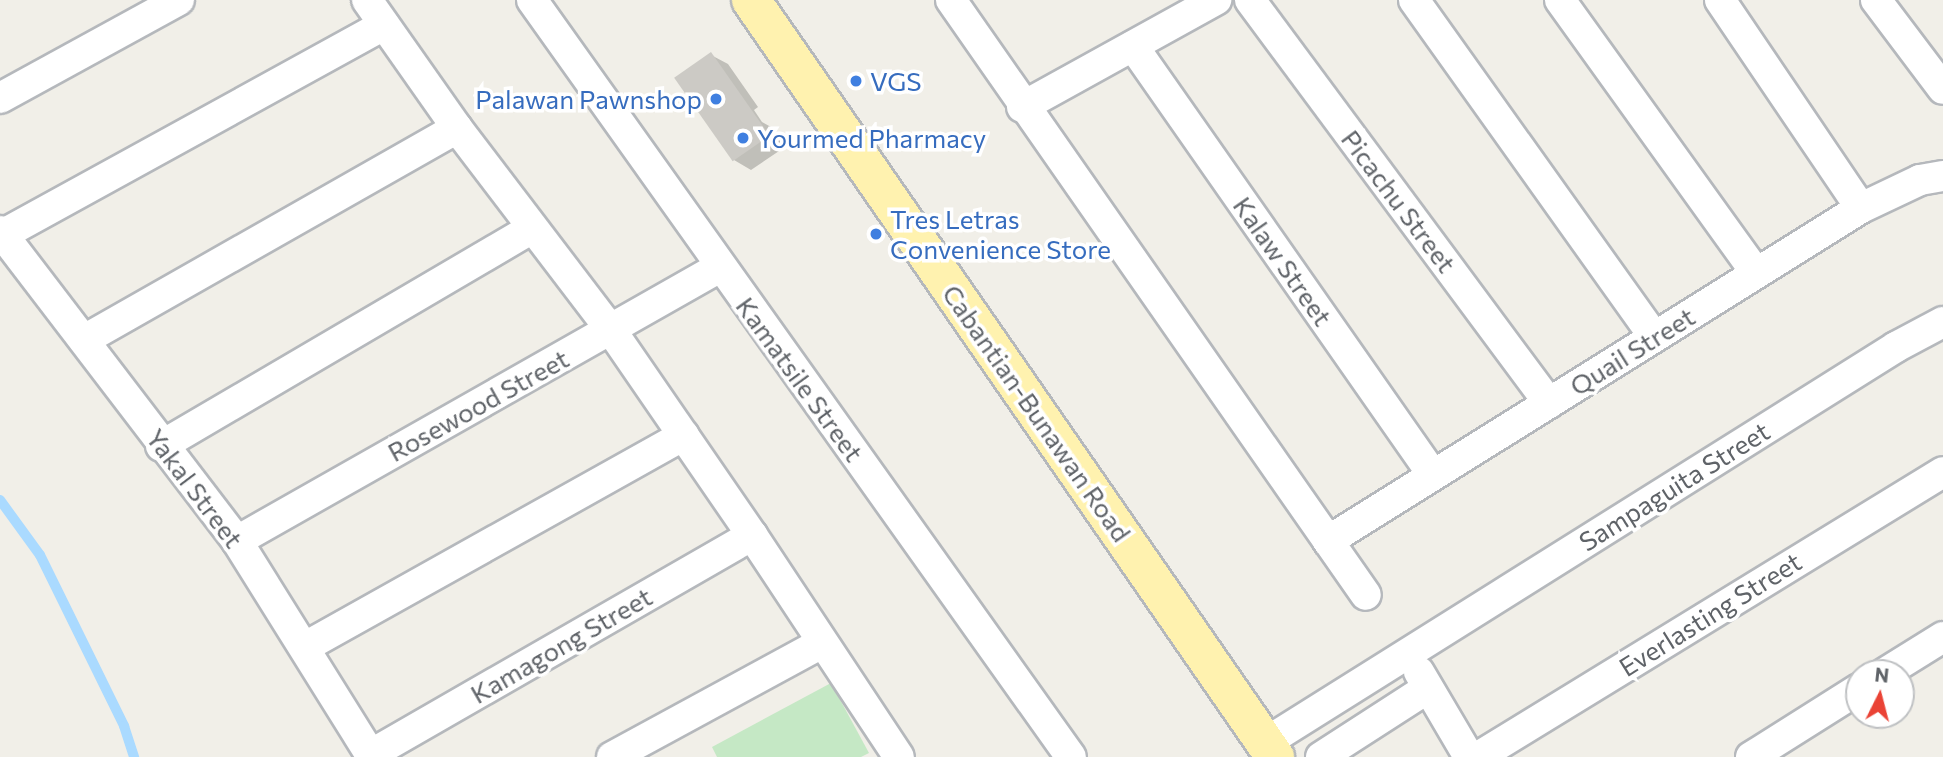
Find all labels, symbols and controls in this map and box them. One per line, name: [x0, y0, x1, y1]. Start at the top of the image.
place label: VGS: [870, 65, 922, 97]
marker: VGS: [848, 73, 864, 89]
place label: Palawan Pawnshop: [475, 83, 702, 115]
marker: Palawan Pawnshop: [708, 91, 724, 107]
place label: Yourmed Pharmacy: [757, 122, 986, 154]
street label: Picachu Street: [1335, 124, 1463, 278]
marker: Yourmed Pharmacy: [735, 130, 751, 146]
street label: Kalaw Street: [1227, 191, 1339, 331]
place label: Tres Letras Convenience Store: [890, 203, 1111, 264]
marker: Tres Letras Convenience Store: [868, 226, 884, 242]
street label: Cabantian-Bunawan Road: [936, 279, 1138, 547]
street label: Kamatsile Street: [730, 291, 870, 467]
street label: Quail Street: [1564, 300, 1700, 402]
street label: Rosewood Street: [382, 342, 574, 468]
street label: Sampaguita Street: [1573, 415, 1775, 557]
street label: Yakal Street: [140, 422, 250, 554]
street label: Everlasting Street: [1613, 545, 1807, 683]
street label: Kamagong Street: [465, 580, 657, 710]
north arrow: [1845, 659, 1915, 729]
text: N: [1874, 662, 1890, 687]

